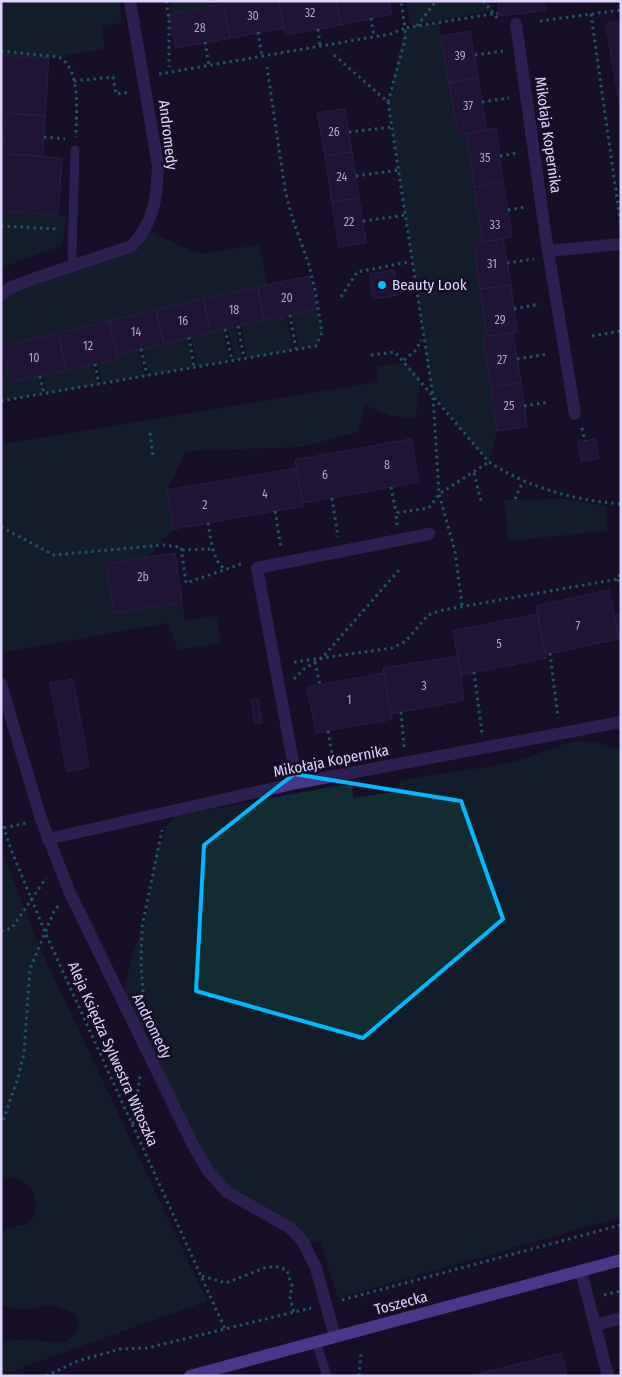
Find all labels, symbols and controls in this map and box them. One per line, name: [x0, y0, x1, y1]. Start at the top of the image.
house number: 32: [305, 6, 315, 20]
house number: 30: [247, 9, 259, 23]
house number: 28: [194, 21, 206, 35]
house number: 39: [454, 49, 466, 63]
street label: Mikołaja Kopernika: [531, 76, 565, 194]
street label: Andromedy: [155, 99, 181, 171]
house number: 37: [463, 99, 473, 113]
house number: 26: [328, 125, 340, 139]
house number: 35: [480, 151, 491, 165]
house number: 24: [337, 170, 348, 184]
house number: 22: [344, 215, 354, 229]
house number: 33: [490, 218, 500, 232]
house number: 31: [487, 257, 497, 271]
place label: Beauty Look: [392, 276, 467, 294]
marker: Beauty Look: [376, 279, 388, 291]
house number: 20: [281, 291, 293, 305]
house number: 18: [229, 303, 239, 317]
house number: 29: [494, 313, 506, 327]
house number: 16: [178, 314, 188, 328]
house number: 14: [131, 325, 141, 339]
house number: 12: [83, 339, 93, 353]
house number: 10: [29, 351, 39, 365]
house number: 27: [497, 353, 507, 367]
house number: 25: [504, 399, 515, 413]
house number: 8: [384, 458, 390, 472]
house number: 6: [322, 468, 328, 482]
house number: 4: [262, 487, 268, 501]
house number: 2: [202, 498, 208, 512]
house number: 2b: [137, 570, 149, 584]
house number: 7: [576, 619, 581, 633]
house number: 5: [496, 637, 502, 651]
house number: 3: [421, 679, 427, 693]
house number: 1: [347, 693, 351, 707]
street label: Mikołaja Kopernika: [272, 741, 390, 781]
street label: Aleja Księdza Sylwestra Witoszka: [64, 959, 162, 1149]
street label: Andromedy: [129, 990, 176, 1062]
street label: Toszecka: [373, 1287, 429, 1319]

